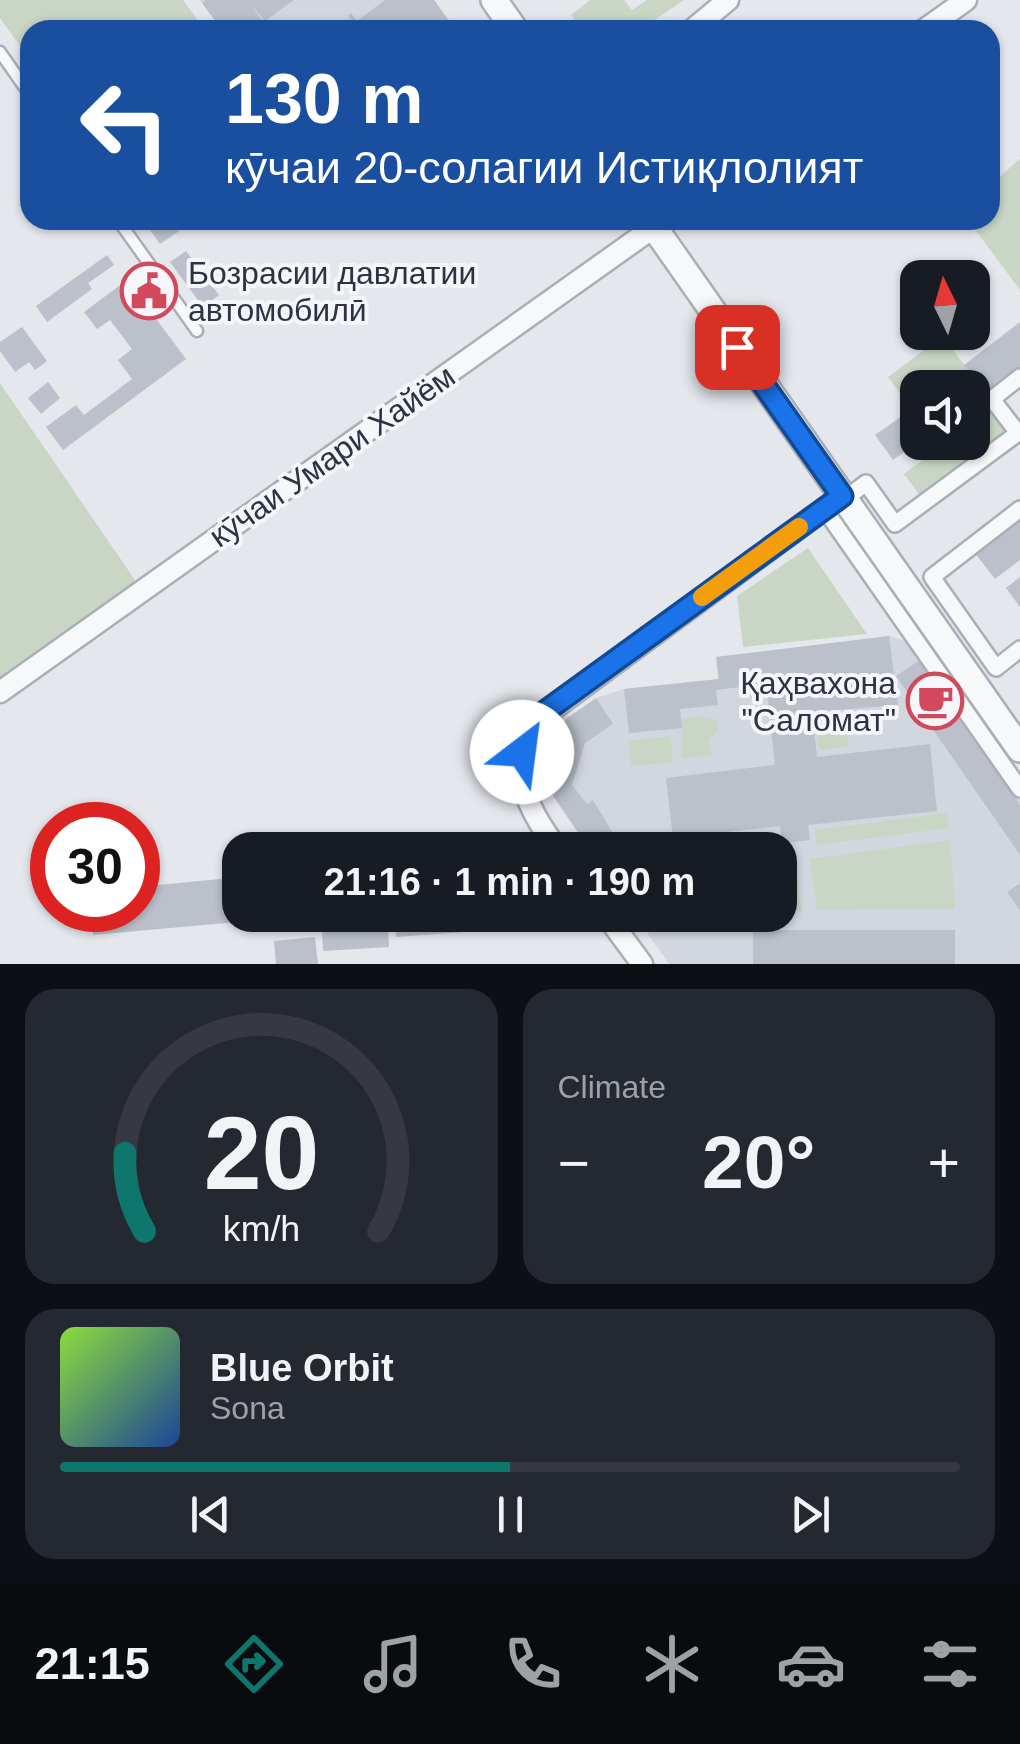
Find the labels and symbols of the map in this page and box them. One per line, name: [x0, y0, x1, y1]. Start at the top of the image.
place label: Бозрасии давлатии автомобилӣ: [188, 255, 476, 328]
north arrow: [900, 260, 990, 350]
public building icon: Бозрасии давлатии автомобилӣ: [119, 261, 179, 321]
pin: [695, 305, 780, 390]
street label: кӯчаи Умари Хайём: [202, 358, 462, 554]
place label: Қаҳвахона "Саломат": [740, 665, 896, 738]
cafe icon: Қаҳвахона "Саломат": [905, 671, 965, 731]
position arrow: [470, 700, 574, 804]
speed limit sign: 30: [30, 802, 160, 932]

